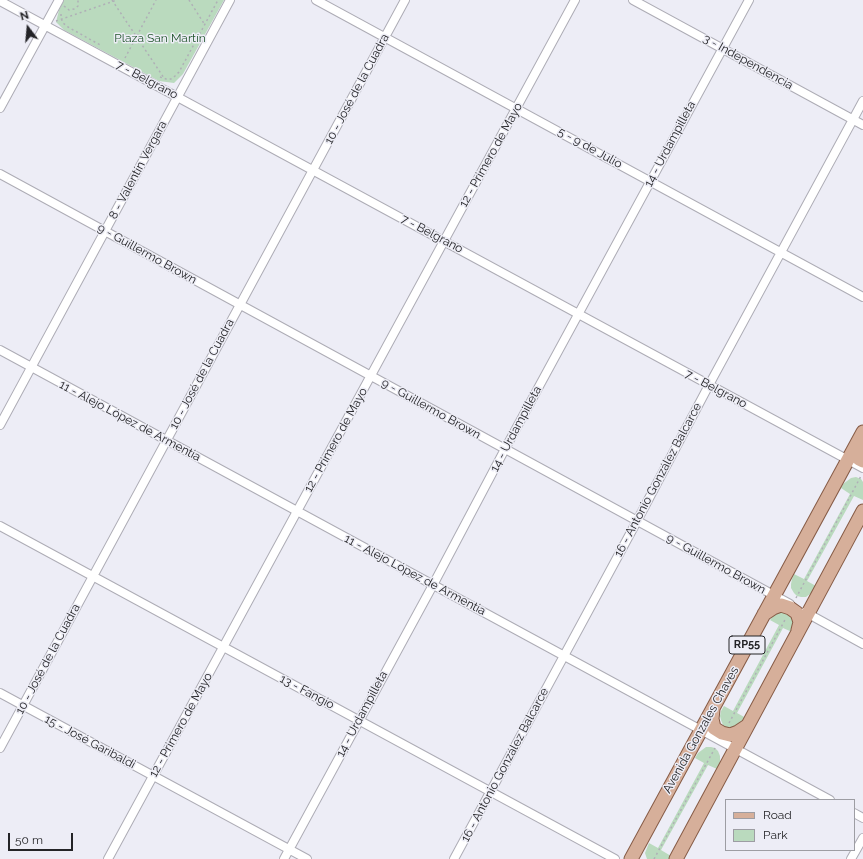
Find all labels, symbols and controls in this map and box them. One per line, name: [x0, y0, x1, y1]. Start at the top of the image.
north arrow: [8, 8, 48, 48]
text: N: [19, 9, 30, 23]
park label: Plaza San Martín: [114, 31, 206, 45]
street label: 10 - José de la Cuadra: [322, 31, 392, 147]
street label: 3 - Independencia: [700, 31, 796, 93]
street label: 7 - Belgrano: [114, 58, 180, 102]
street label: 14 - Urdampilleta: [641, 99, 699, 189]
street label: 12 - Primero de Mayo: [456, 100, 526, 210]
street label: 8 - Valentín Vergara: [106, 118, 170, 222]
street label: 5 - 9 de Julio: [555, 124, 625, 172]
street label: 7 - Belgrano: [399, 212, 465, 256]
street label: 9 - Guillermo Brown: [95, 221, 199, 287]
street label: 10 - José de la Cuadra: [167, 316, 237, 432]
street label: 7 - Belgrano: [683, 367, 749, 411]
street label: 9 - Guillermo Brown: [379, 376, 483, 442]
street label: 11 - Alejo López de Armentia: [57, 378, 203, 464]
street label: 14 - Urdampilleta: [487, 384, 545, 474]
street label: 12 - Primero de Mayo: [301, 385, 371, 495]
street label: 16 - Antonio González Balcarce: [611, 401, 705, 559]
street label: 9 - Guillermo Brown: [664, 531, 768, 597]
street label: 11 - Alejo López de Armentia: [342, 532, 488, 618]
street label: 10 - José de la Cuadra: [13, 601, 83, 717]
road number: RP55: [729, 636, 765, 654]
street label: Avenida Gonzales Chaves: [660, 664, 742, 796]
street label: 14 - Urdampilleta: [333, 669, 391, 759]
street label: 12 - Primero de Mayo: [146, 670, 216, 780]
street label: 13 - Fangio: [277, 672, 337, 712]
street label: 16 - Antonio González Balcarce: [458, 686, 552, 844]
street label: 15 - José Garibaldi: [42, 712, 138, 772]
legend: [725, 799, 855, 851]
text: Road: [763, 808, 792, 822]
scale bar: [10, 825, 75, 851]
text: Park: [763, 828, 788, 842]
text: 50 m: [15, 833, 43, 847]

